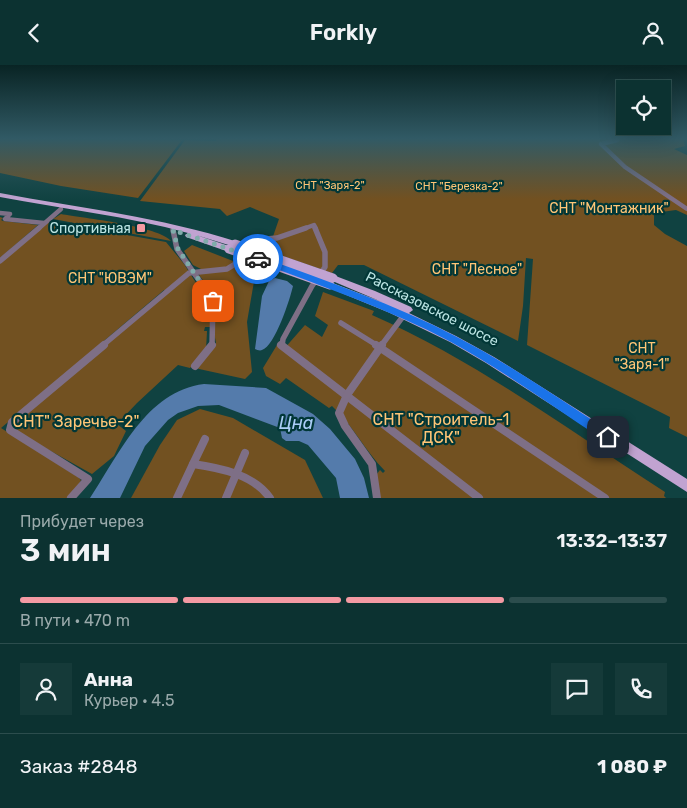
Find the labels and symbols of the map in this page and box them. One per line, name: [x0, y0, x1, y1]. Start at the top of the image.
park label: СНТ "Заря-2": [295, 179, 365, 192]
park label: СНТ "Березка-2": [415, 180, 503, 193]
park label: СНТ "Монтажник": [549, 200, 669, 217]
place label: Спортивная: [50, 220, 131, 237]
marker: Спортивная: [135, 222, 147, 234]
courier: [233, 234, 283, 284]
park label: СНТ "Лесное": [432, 261, 522, 278]
street label: Рассказовское шоссе: [363, 268, 501, 350]
park label: СНТ "ЮВЭМ": [68, 270, 152, 287]
pin: [192, 280, 234, 322]
park label: СНТ "Заря-1": [614, 340, 670, 373]
park label: СНТ "Строитель-1 ДСК": [373, 410, 509, 447]
park label: СНТ" Заречье-2": [13, 412, 139, 431]
water label: Цна: [279, 412, 314, 434]
pin: [587, 416, 629, 458]

